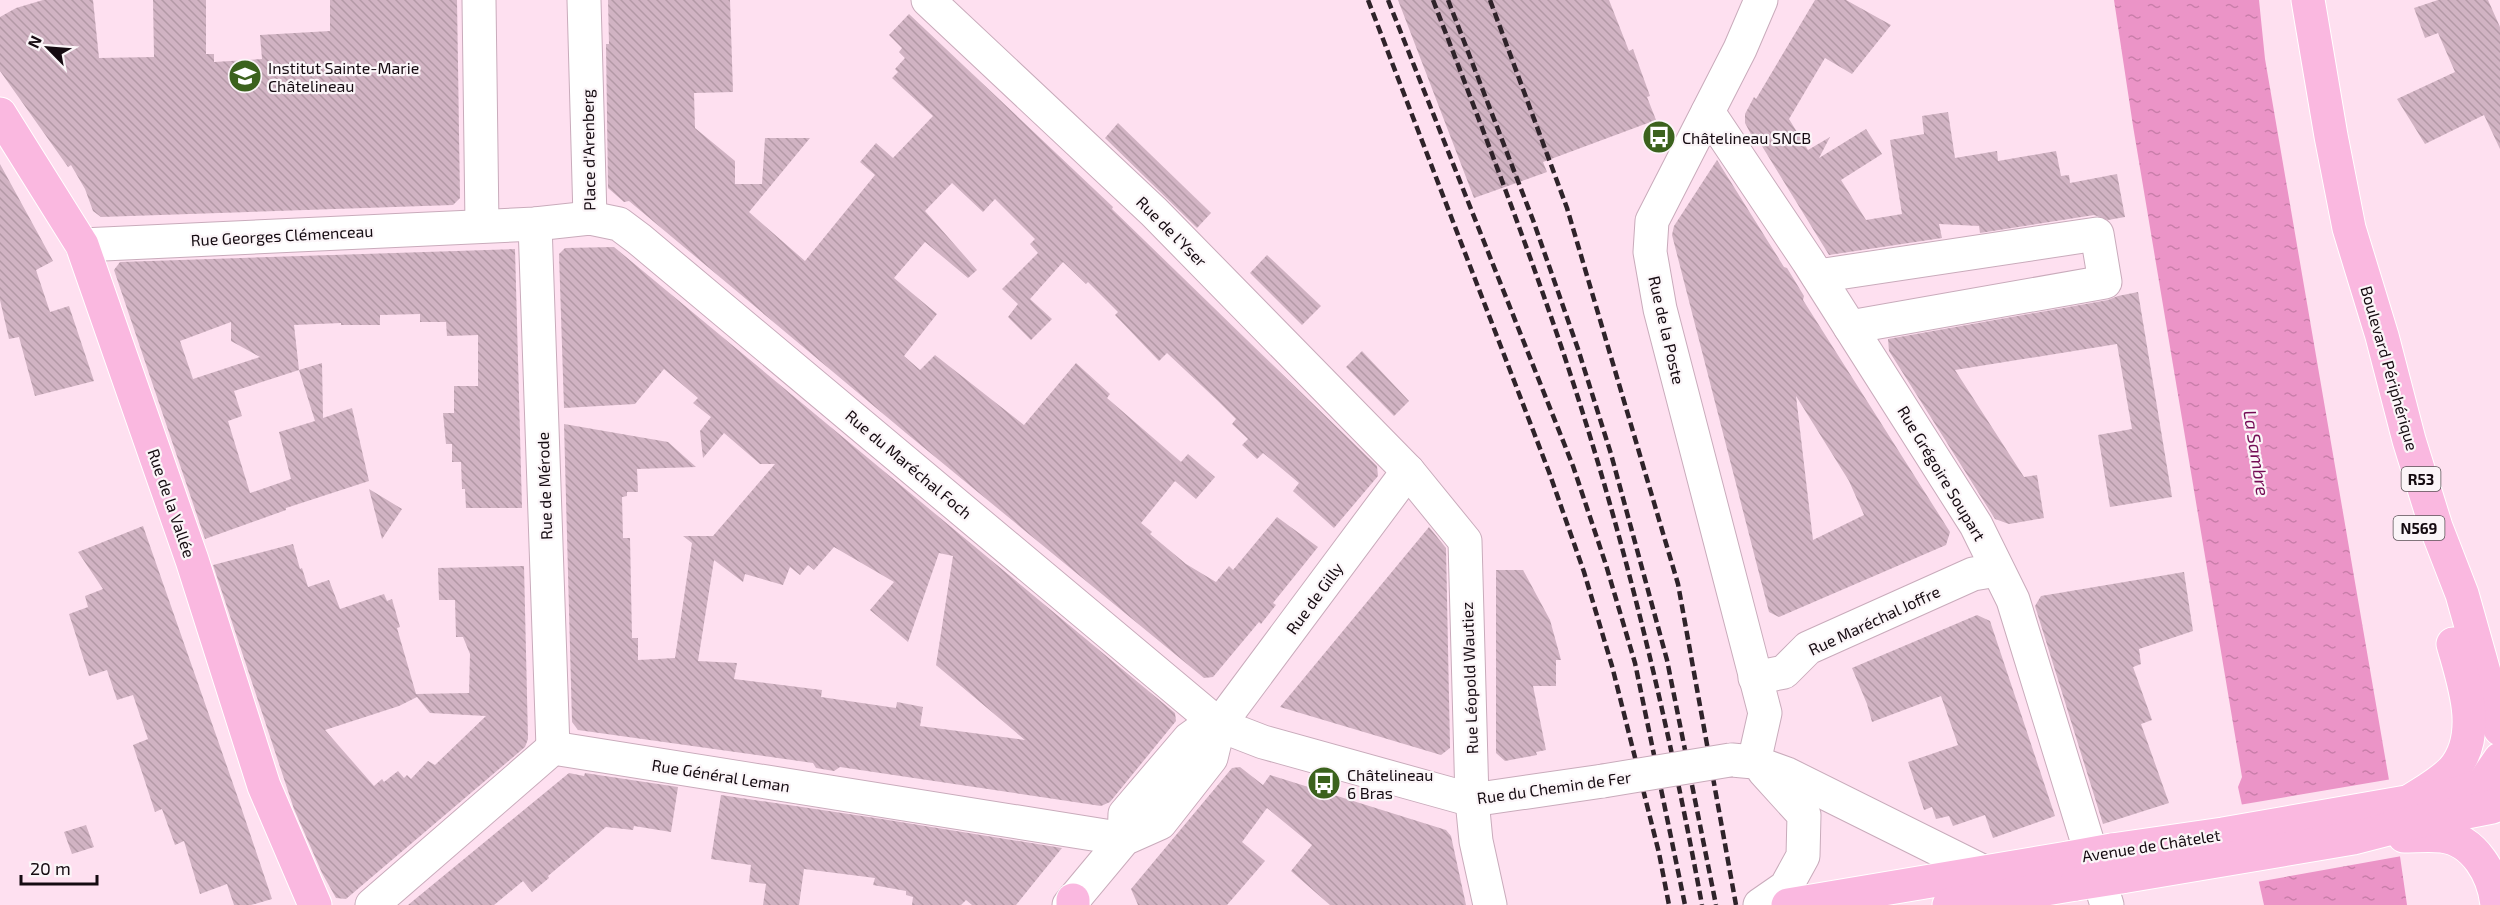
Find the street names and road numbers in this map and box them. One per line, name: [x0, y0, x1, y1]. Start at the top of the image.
street label: Place d'Arenberg: [577, 89, 599, 211]
street label: Rue de l'Yser: [1133, 192, 1212, 271]
street label: Rue Georges Clémenceau: [190, 221, 374, 249]
street label: Rue de la Poste: [1645, 274, 1689, 386]
street label: Boulevard Périphérique: [2357, 284, 2423, 452]
street label: Rue Grégoire Soupart: [1894, 402, 1990, 544]
street label: Rue du Maréchal Foch: [842, 406, 976, 522]
street label: Rue de Mérode: [533, 432, 555, 540]
street label: Rue de la Vallée: [144, 446, 200, 560]
road number: R53: [2402, 467, 2440, 491]
road number: N569: [2394, 516, 2444, 540]
street label: Rue de Gilly: [1282, 558, 1347, 638]
street label: Rue Maréchal Joffre: [1805, 581, 1943, 659]
street label: Rue Léopold Wautiez: [1457, 602, 1481, 754]
street label: Rue Général Leman: [651, 755, 791, 795]
street label: Rue du Chemin de Fer: [1476, 767, 1633, 807]
street label: Avenue de Châtelet: [2080, 825, 2222, 865]

